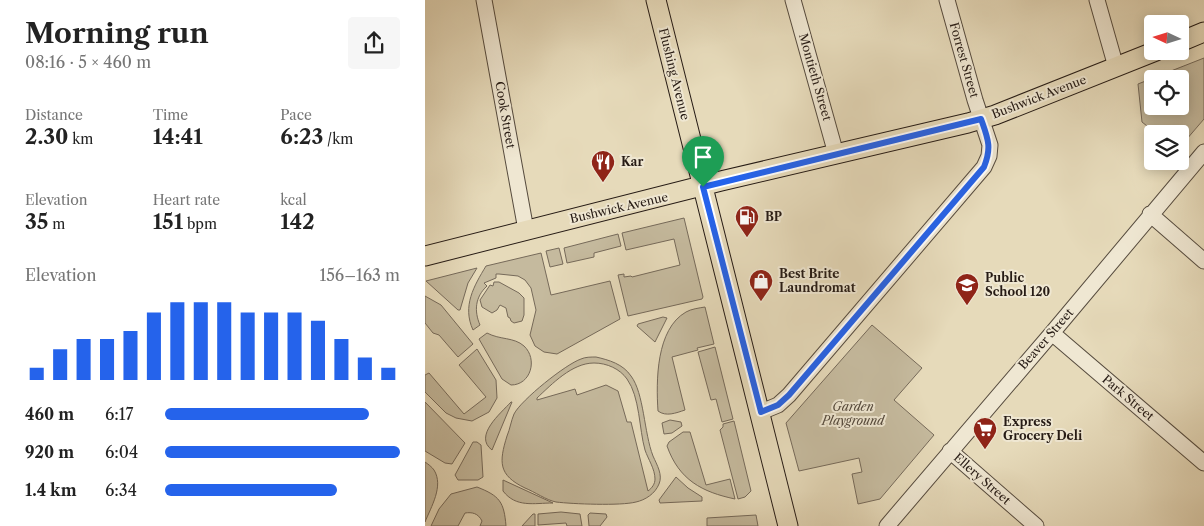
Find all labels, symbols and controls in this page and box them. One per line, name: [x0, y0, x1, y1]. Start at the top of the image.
north arrow: [1144, 15, 1189, 60]
map controls: [1144, 15, 1189, 170]
text: Morning run: [25, 16, 209, 50]
button: share: [348, 17, 400, 69]
street label: Forrest Street: [947, 20, 983, 100]
street label: Flushing Avenue: [656, 26, 693, 122]
street label: Montieth Street: [796, 31, 835, 123]
text: 08:16 · 5 × 460 m: [25, 52, 151, 72]
button: locate: [1144, 70, 1189, 115]
street label: Bushwick Avenue: [989, 71, 1089, 121]
street label: Cook Street: [492, 80, 519, 150]
text: Distance: [25, 106, 83, 124]
text: Time: [153, 106, 188, 124]
text: Pace: [280, 106, 312, 124]
text: 2.30: [25, 124, 68, 149]
text: 14:41: [153, 124, 203, 149]
text: 6:23: [280, 124, 323, 149]
button: layers: [1144, 125, 1189, 170]
text: km: [68, 130, 93, 148]
text: /km: [323, 130, 353, 148]
pin: [682, 136, 724, 187]
icon: arrive: [689, 143, 717, 171]
restaurant icon: Kar: [590, 149, 616, 183]
place label: Kar: [621, 154, 644, 169]
street label: Bushwick Avenue: [568, 189, 670, 226]
text: Elevation: [25, 191, 88, 209]
text: Heart rate: [153, 191, 220, 209]
text: kcal: [280, 191, 307, 209]
fuel station icon: BP: [734, 204, 760, 238]
text: 35: [25, 209, 48, 234]
text: 151: [153, 209, 183, 234]
text: 142: [280, 209, 315, 234]
place label: BP: [765, 209, 782, 224]
text: m: [48, 215, 65, 233]
text: bpm: [183, 215, 217, 233]
text: Elevation: [25, 265, 96, 285]
text: 156–163 m: [319, 265, 400, 285]
place label: Best Brite Laundromat: [779, 266, 856, 295]
shop icon: Best Brite Laundromat: [748, 268, 774, 302]
place label: Public School 120: [985, 270, 1050, 299]
school or university icon: Public School 120: [954, 272, 980, 306]
street label: Beaver Street: [1015, 304, 1077, 372]
street label: Park Street: [1099, 372, 1158, 424]
park label: Garden Playground: [821, 399, 886, 428]
text: 460 m: [25, 404, 74, 424]
text: 6:17: [105, 404, 133, 424]
place label: Express Grocery Deli: [1003, 414, 1083, 443]
supermarket icon: Express Grocery Deli: [972, 416, 998, 450]
text: 920 m: [25, 442, 74, 462]
text: 6:04: [105, 442, 138, 462]
street label: Ellery Street: [951, 450, 1014, 508]
text: 1.4 km: [25, 480, 77, 500]
text: 6:34: [105, 480, 137, 500]

